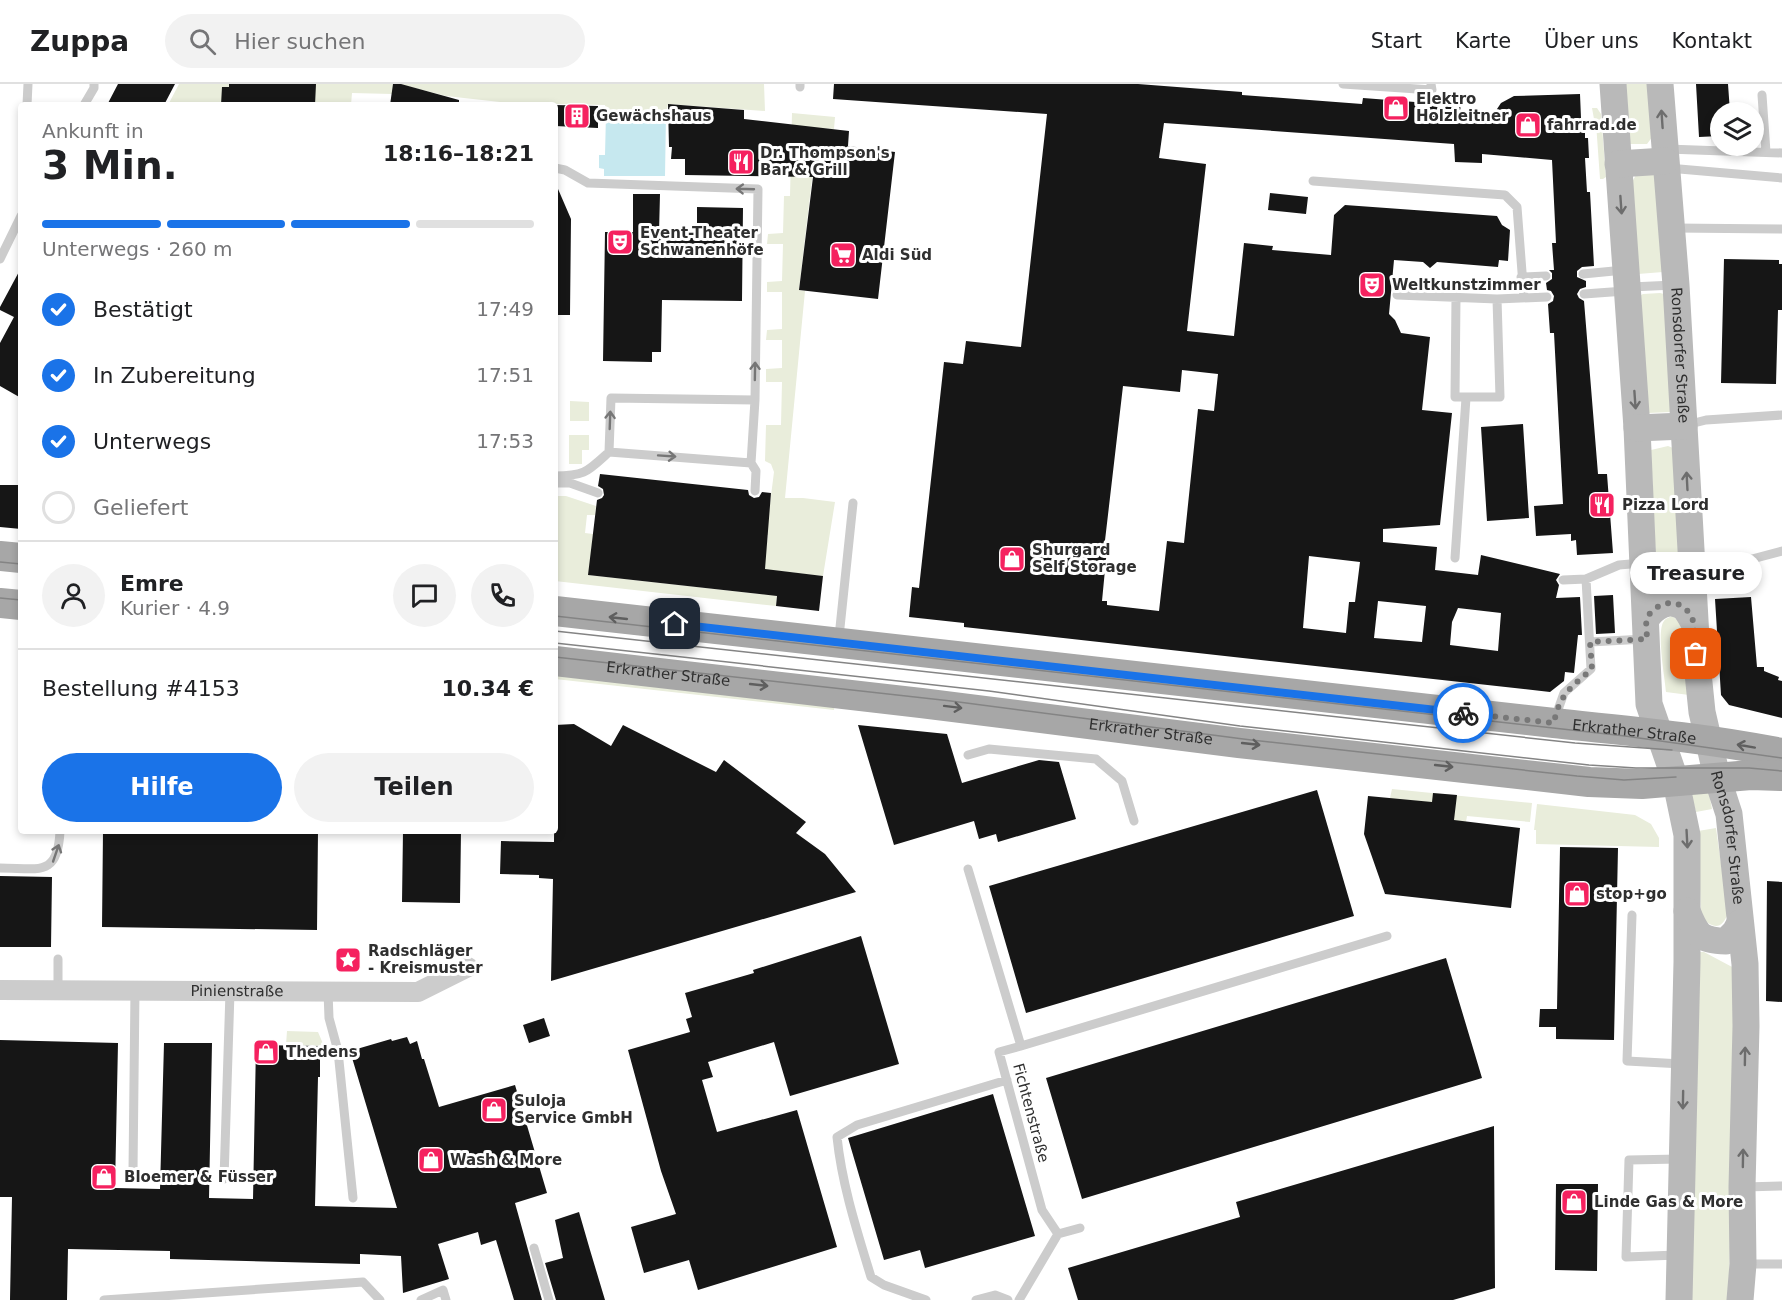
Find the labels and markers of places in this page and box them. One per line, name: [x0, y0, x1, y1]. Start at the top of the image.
place label: Elektro Holzleitner: [1416, 90, 1509, 125]
shop icon: Elektro Holzleitner: [1381, 93, 1411, 123]
building icon: Gewächshaus: [562, 101, 592, 131]
place label: Gewächshaus: [596, 107, 711, 125]
shop icon: fahrrad.de: [1513, 110, 1543, 140]
place label: fahrrad.de: [1547, 116, 1637, 134]
place label: Dr. Thompson's Bar & Grill: [760, 144, 890, 179]
restaurant icon: Dr. Thompson's Bar & Grill: [726, 147, 756, 177]
place label: Event-Theater Schwanenhöfe: [640, 224, 764, 259]
theatre icon: Event-Theater Schwanenhöfe: [605, 227, 635, 257]
supermarket icon: Aldi Süd: [828, 240, 858, 270]
place label: Aldi Süd: [862, 246, 932, 264]
theatre icon: Weltkunstzimmer: [1357, 270, 1387, 300]
place label: Weltkunstzimmer: [1392, 276, 1541, 294]
restaurant icon: Pizza Lord: [1587, 490, 1617, 520]
place label: Pizza Lord: [1622, 496, 1709, 514]
place label: Shurgard Self Storage: [1032, 541, 1137, 576]
shop icon: Shurgard Self Storage: [997, 544, 1027, 574]
callout: Treasure: [1630, 552, 1762, 594]
pin: [649, 598, 700, 649]
pin: [1670, 628, 1721, 679]
shop icon: stop+go: [1562, 879, 1592, 909]
place label: stop+go: [1596, 885, 1667, 903]
place label: Radschläger - Kreismuster: [368, 942, 483, 977]
place icon: Radschläger - Kreismuster: [333, 945, 363, 975]
shop icon: Thedens: [251, 1037, 281, 1067]
place label: Thedens: [286, 1043, 358, 1061]
place label: Suloja Service GmbH: [514, 1092, 633, 1127]
shop icon: Suloja Service GmbH: [479, 1095, 509, 1125]
shop icon: Wash & More: [416, 1145, 446, 1175]
place label: Wash & More: [450, 1151, 562, 1169]
shop icon: Bloemer & Füsser: [89, 1162, 119, 1192]
place label: Bloemer & Füsser: [124, 1168, 274, 1186]
shop icon: Linde Gas & More: [1559, 1187, 1589, 1217]
place label: Linde Gas & More: [1594, 1193, 1743, 1211]

